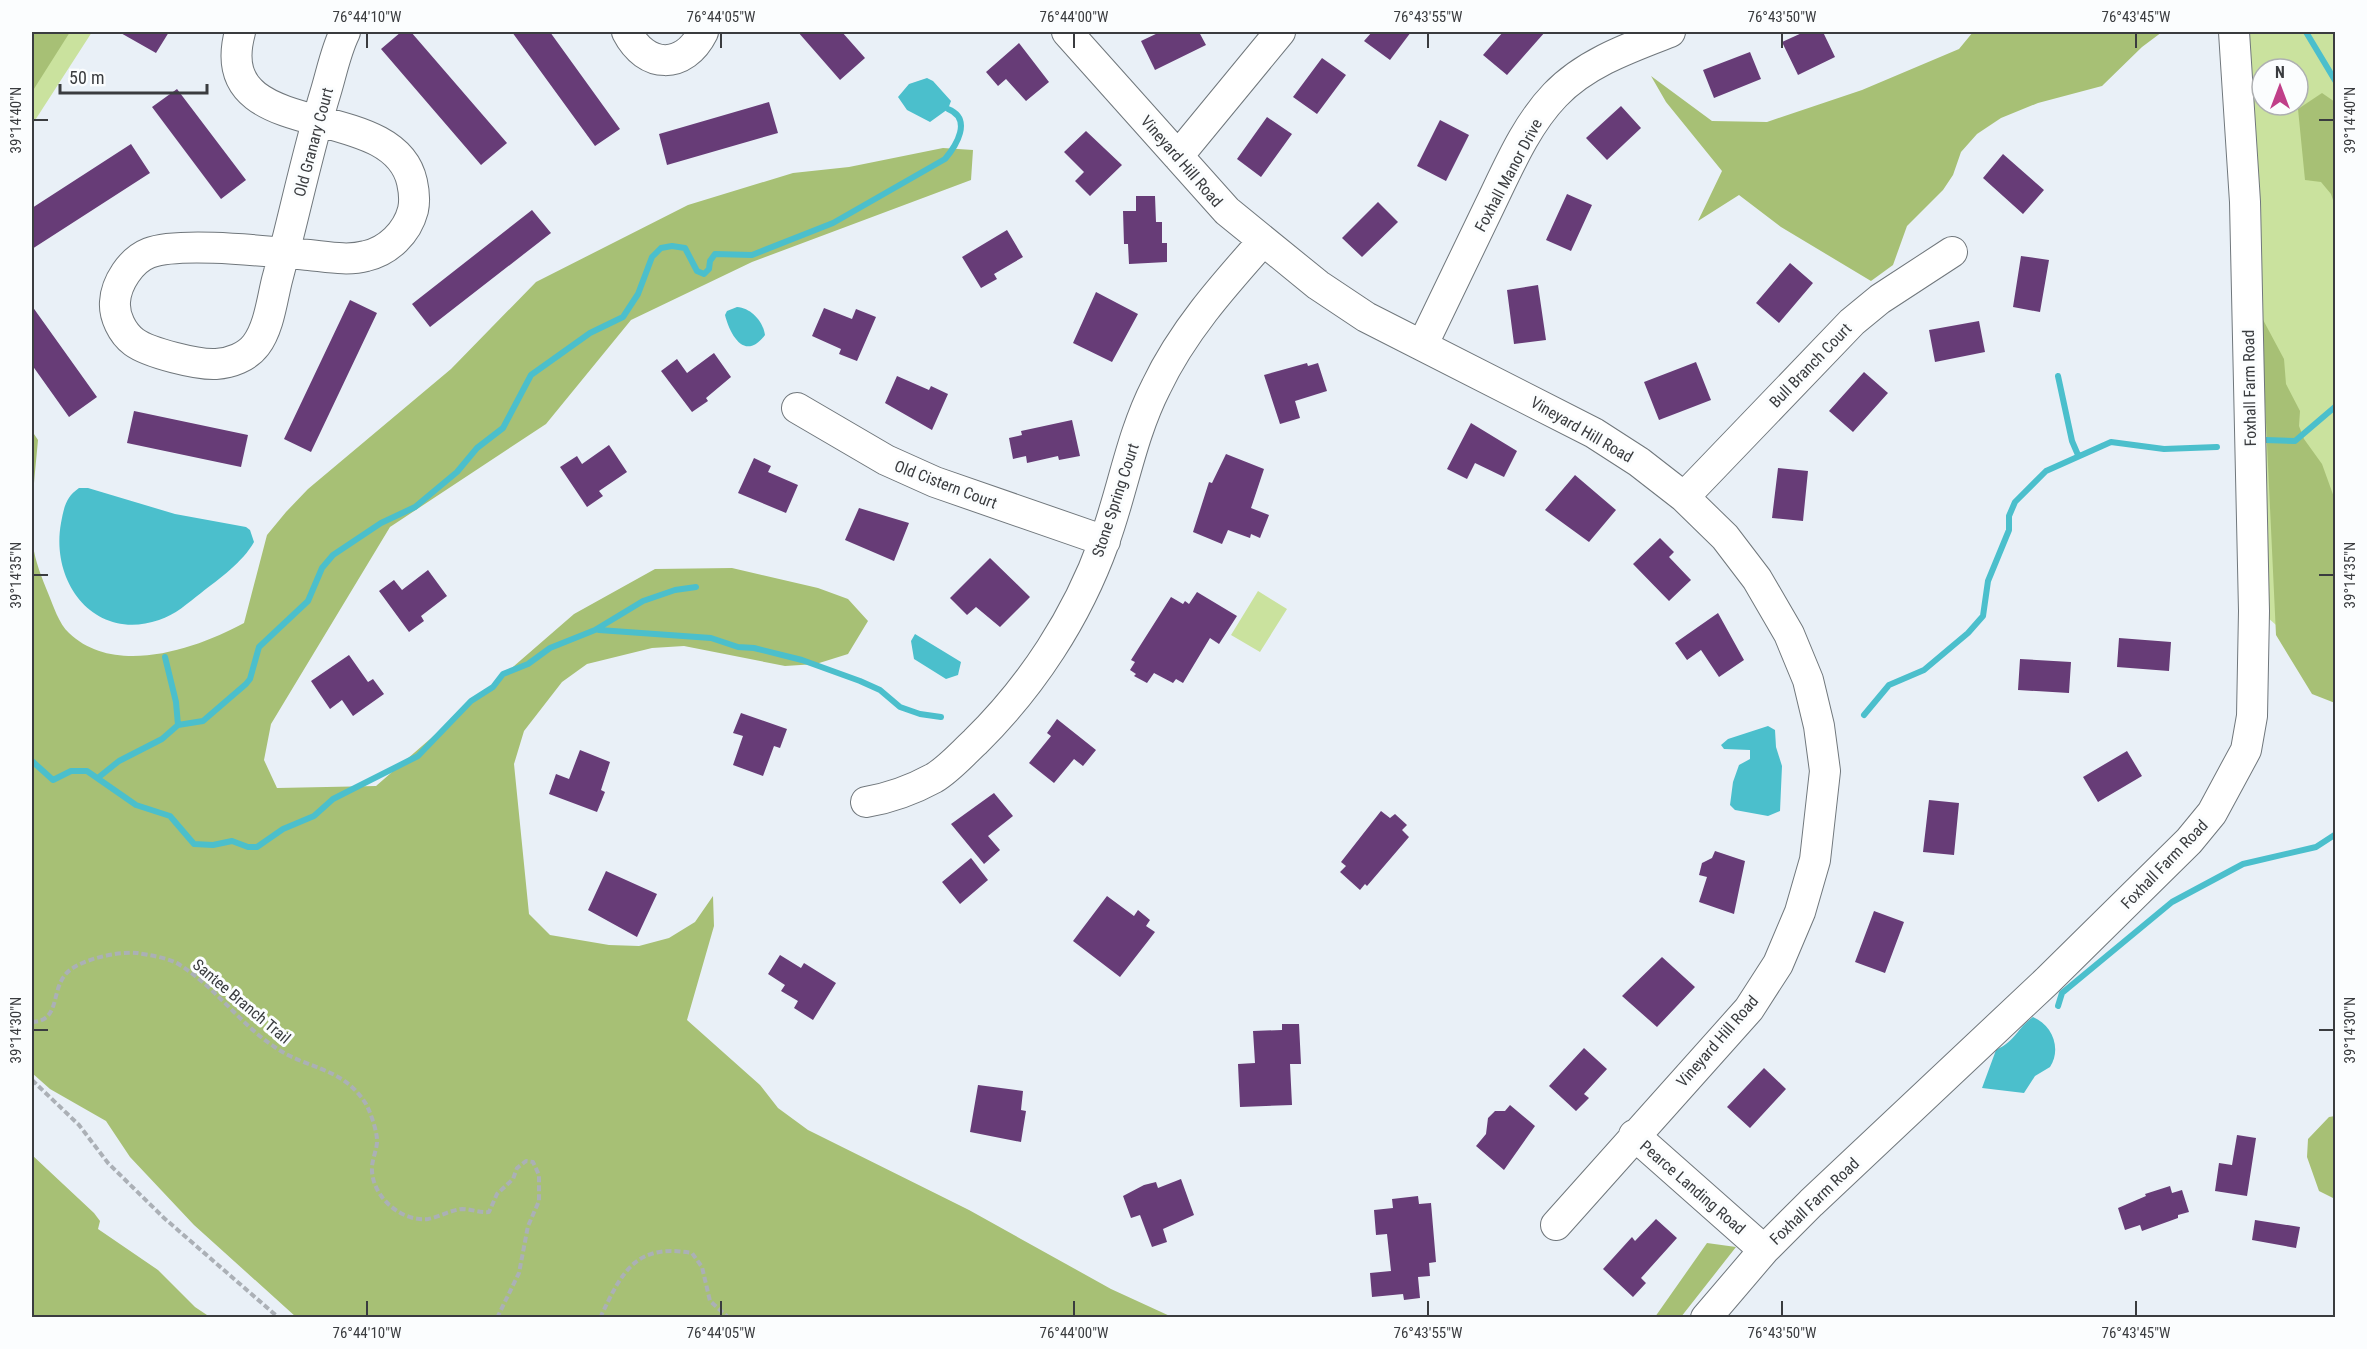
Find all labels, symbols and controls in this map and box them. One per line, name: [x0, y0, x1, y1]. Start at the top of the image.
text: 76°44'10"W: [333, 8, 402, 26]
text: 76°44'05"W: [687, 8, 756, 26]
text: 76°44'00"W: [1040, 8, 1109, 26]
text: 76°43'55"W: [1394, 8, 1463, 26]
text: 76°43'50"W: [1748, 8, 1817, 26]
text: 76°43'45"W: [2102, 8, 2171, 26]
scale bar: [60, 57, 207, 95]
north arrow: [2250, 57, 2310, 117]
text: N: [2275, 63, 2285, 82]
text: 50 m: [69, 67, 104, 88]
street label: Old Granary Court: [290, 85, 337, 199]
text: 39°14'40"N: [7, 87, 25, 153]
text: 39°14'40"N: [2341, 87, 2359, 153]
street label: Vineyard Hill Road: [1137, 112, 1227, 211]
street label: Foxhall Manor Drive: [1471, 116, 1546, 235]
street label: Bull Branch Court: [1765, 319, 1856, 411]
street label: Foxhall Farm Road: [2239, 330, 2260, 446]
street label: Vineyard Hill Road: [1527, 392, 1636, 466]
street label: Stone Spring Court: [1088, 441, 1143, 560]
street label: Old Cistern Court: [892, 456, 1000, 513]
text: 39°14'35"N: [7, 542, 25, 608]
text: 39°14'35"N: [2341, 542, 2359, 608]
street label: Foxhall Farm Road: [2117, 816, 2212, 913]
street label: Santee Branch Trail: [189, 955, 294, 1048]
street label: Vineyard Hill Road: [1672, 992, 1762, 1091]
text: 39°14'30"N: [7, 997, 25, 1063]
text: 39°14'30"N: [2341, 997, 2359, 1063]
street label: Pearce Landing Road: [1636, 1136, 1749, 1238]
street label: Foxhall Farm Road: [1766, 1154, 1863, 1249]
text: 76°44'10"W: [333, 1324, 402, 1342]
text: 76°44'05"W: [687, 1324, 756, 1342]
text: 76°44'00"W: [1040, 1324, 1109, 1342]
text: 76°43'55"W: [1394, 1324, 1463, 1342]
text: 76°43'50"W: [1748, 1324, 1817, 1342]
text: 76°43'45"W: [2102, 1324, 2171, 1342]

